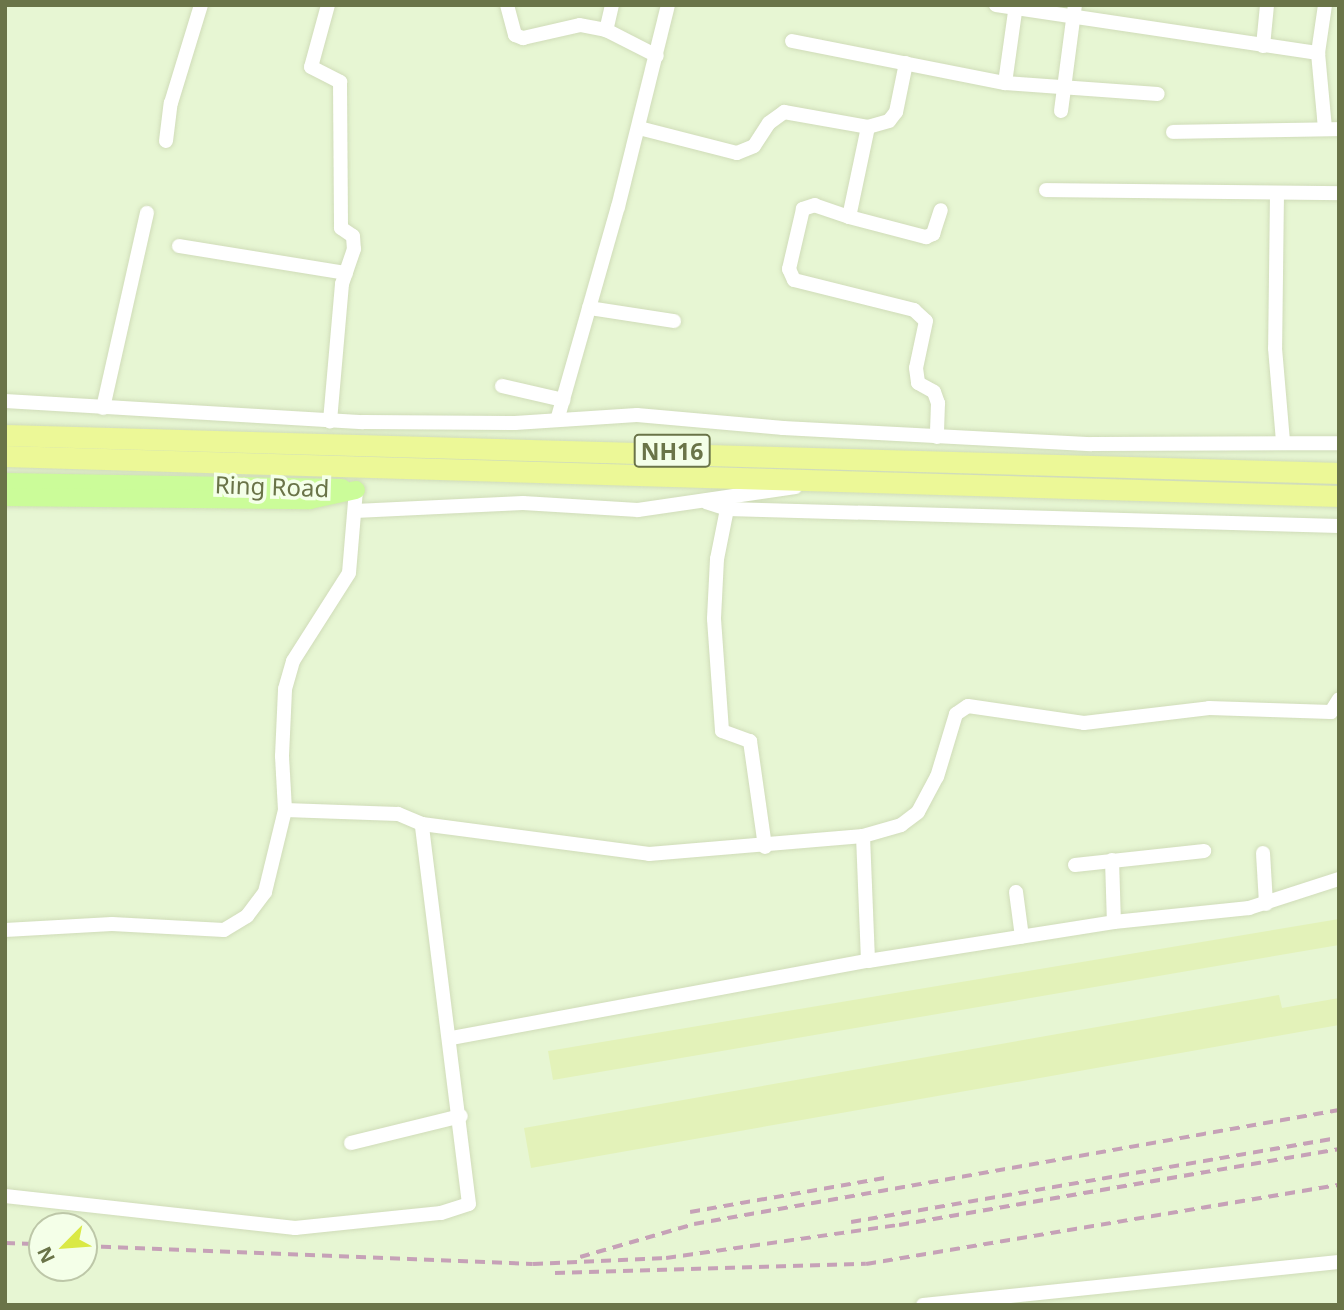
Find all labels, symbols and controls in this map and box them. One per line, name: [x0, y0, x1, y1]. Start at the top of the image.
road number: NH16: [634, 432, 710, 471]
street label: Ring Road: [214, 470, 330, 502]
north arrow: [28, 1212, 98, 1282]
text: N: [31, 1243, 61, 1268]

